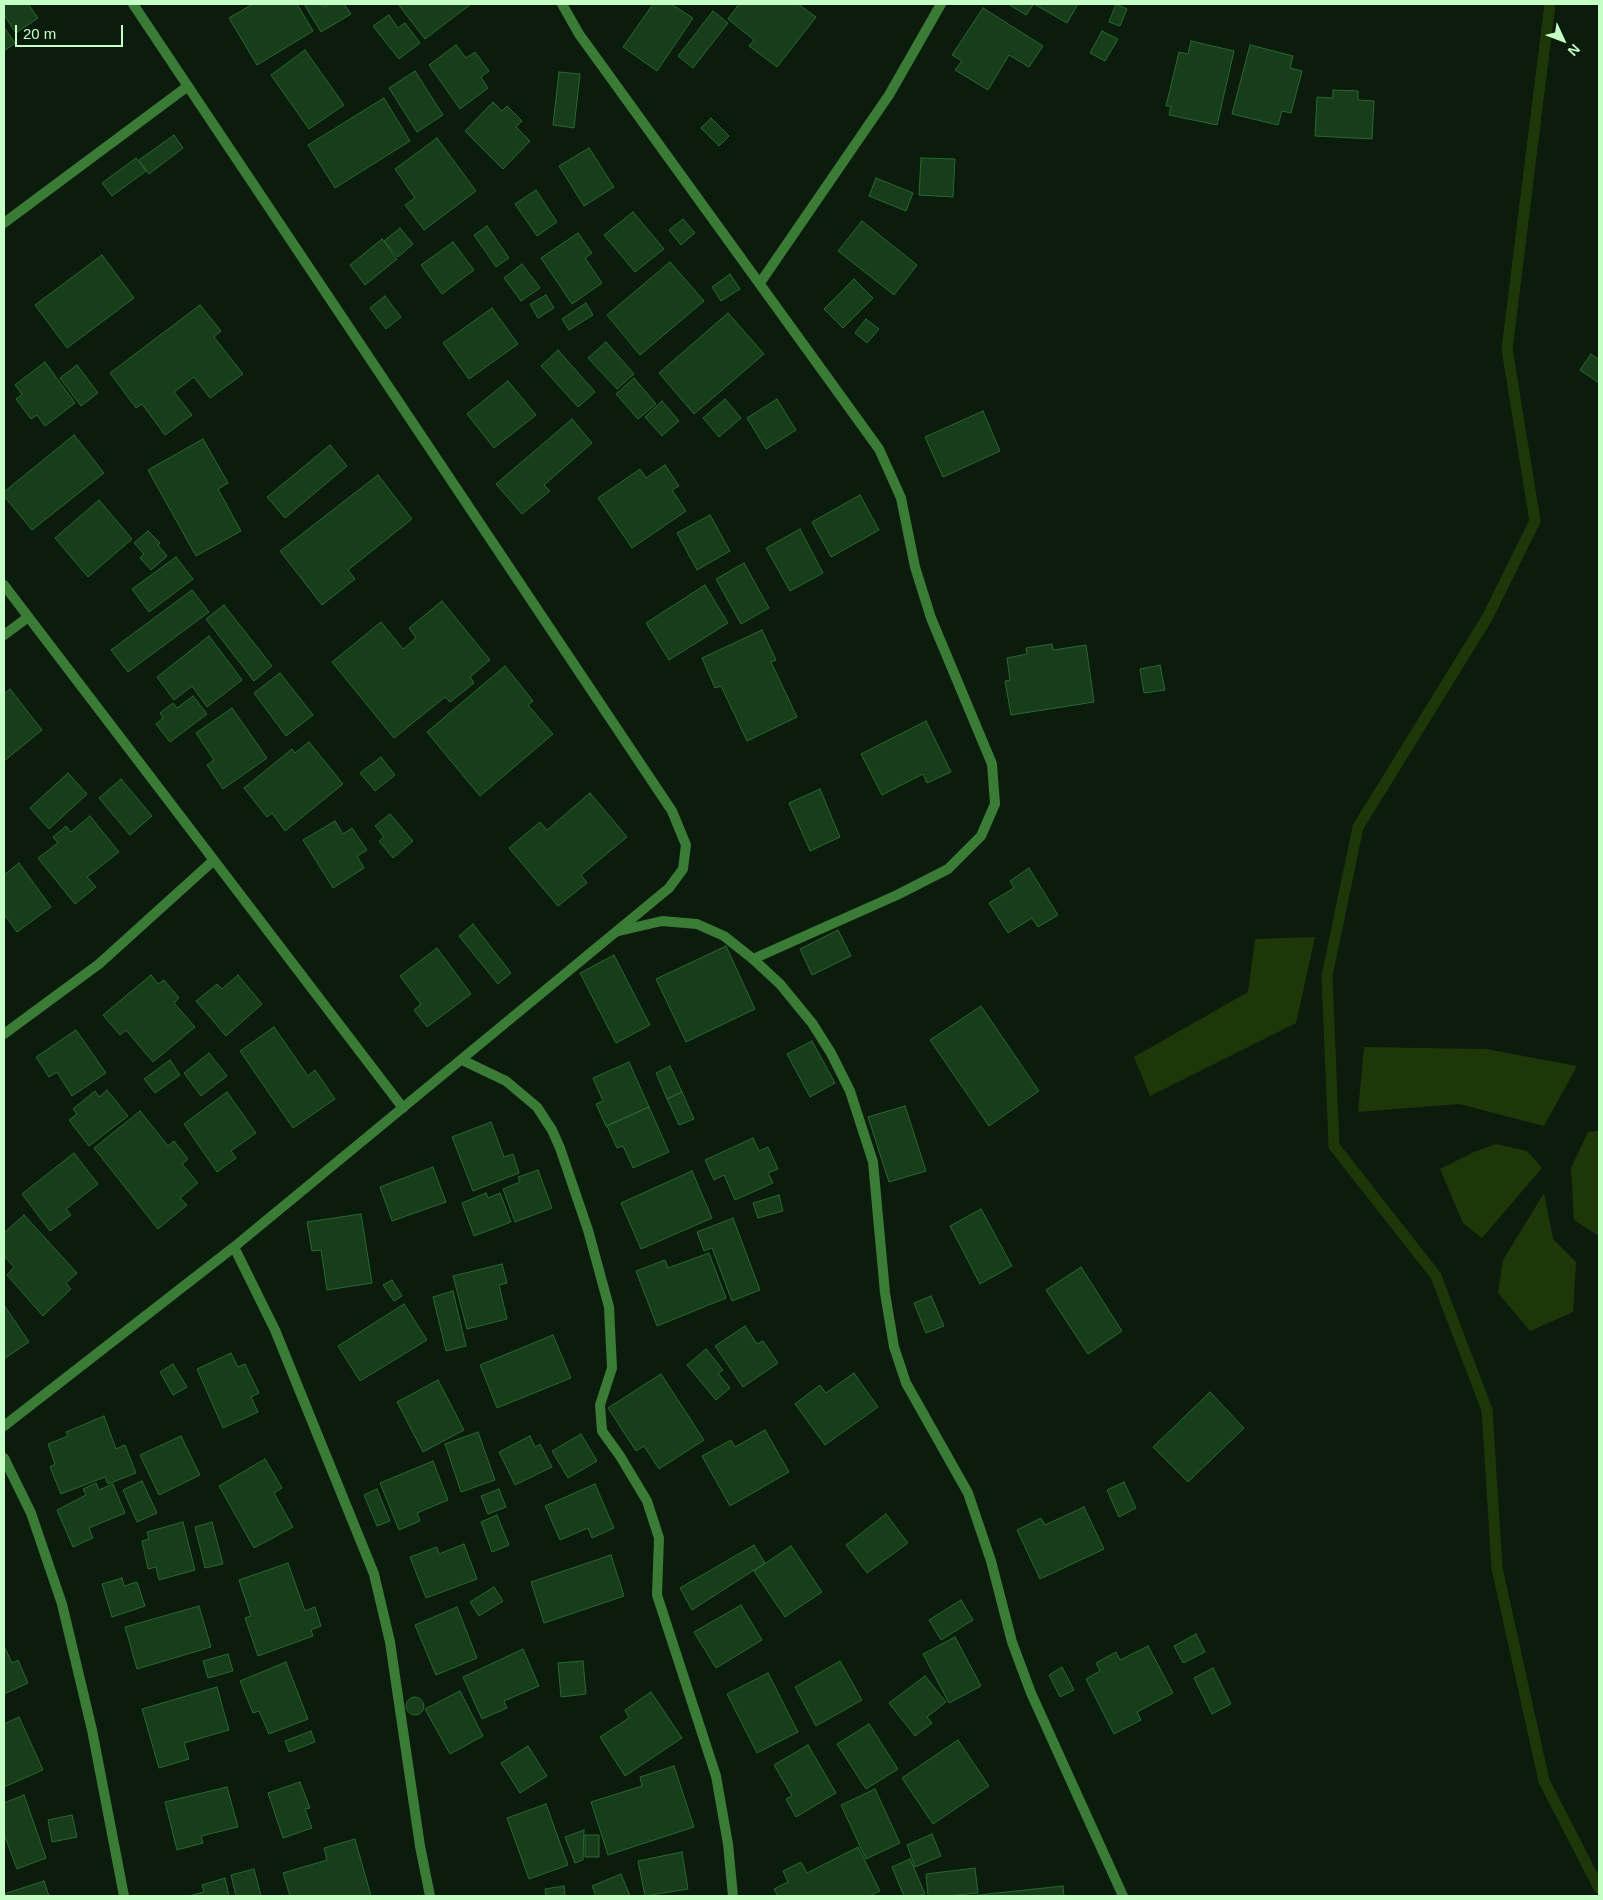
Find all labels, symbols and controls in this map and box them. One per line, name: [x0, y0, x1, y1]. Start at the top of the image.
scale bar: [18, 15, 125, 47]
north arrow: [1538, 15, 1588, 65]
text: 20 m: [23, 25, 56, 42]
text: N: [1565, 41, 1583, 59]

